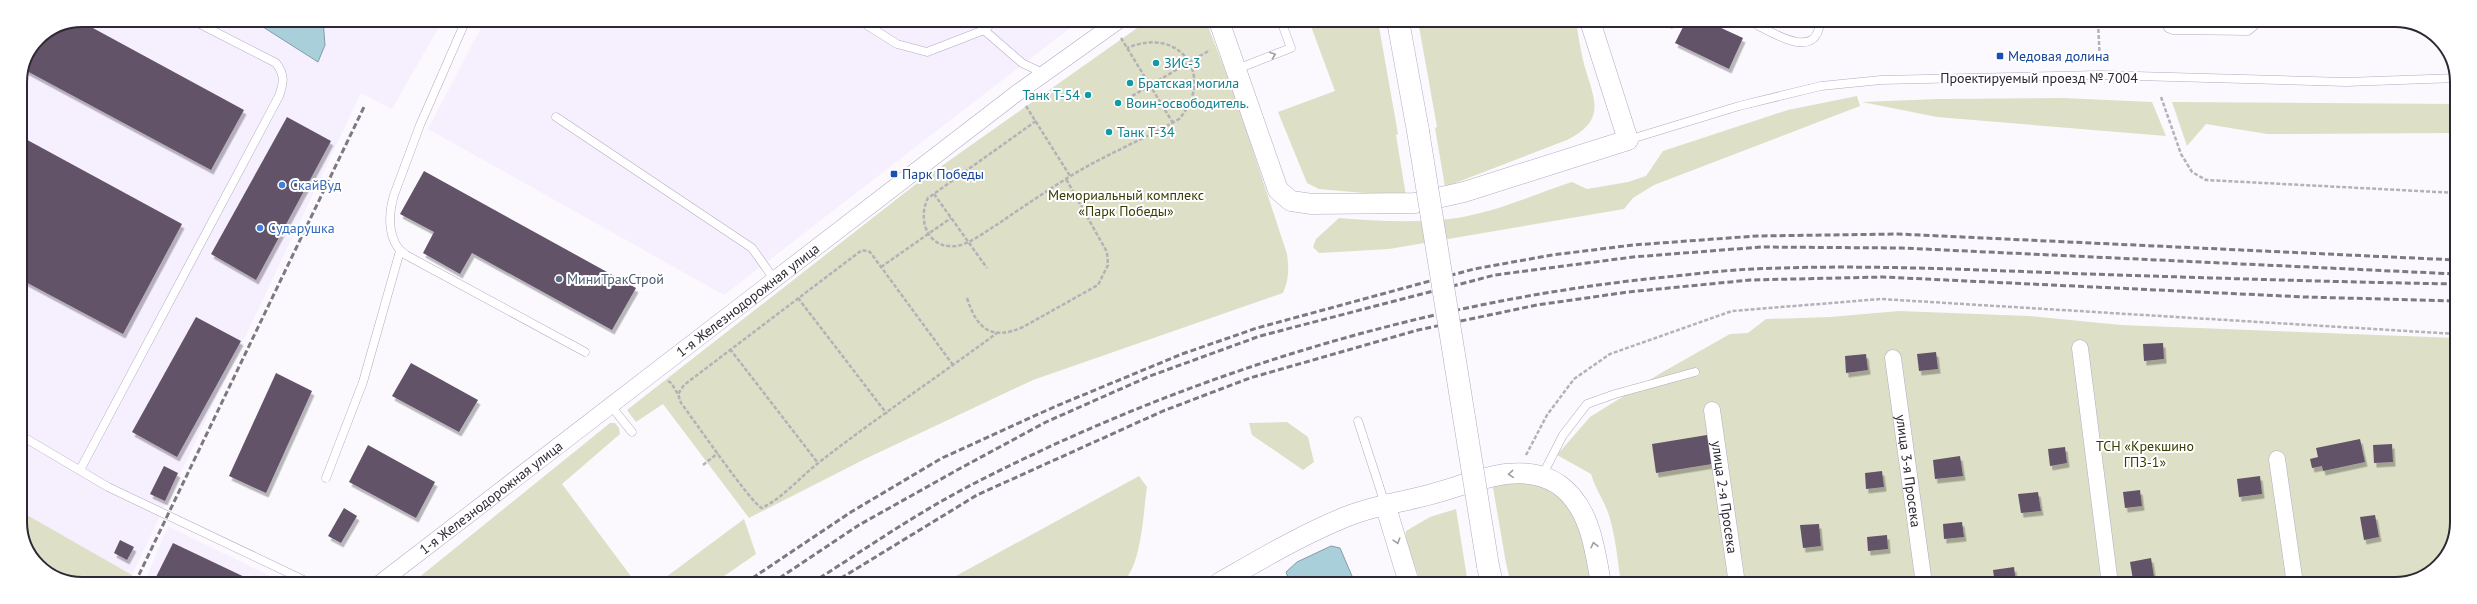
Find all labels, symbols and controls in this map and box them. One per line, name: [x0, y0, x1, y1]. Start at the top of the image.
place label: Медовая долина: [2008, 47, 2110, 65]
one-way arrow: [1269, 51, 1276, 59]
marker: Медовая долина: [1995, 51, 2005, 61]
place label: ЗИС-3: [1164, 54, 1201, 72]
marker: ЗИС-3: [1151, 58, 1161, 68]
street label: Проектируемый проезд № 7004: [1940, 69, 2138, 87]
place label: Братская могила: [1138, 74, 1239, 92]
marker: Братская могила: [1125, 78, 1135, 88]
place label: Танк Т-54: [1022, 86, 1080, 104]
marker: Танк Т-54: [1083, 90, 1093, 100]
place label: Воин-освободитель.: [1126, 94, 1249, 112]
marker: Воин-освободитель.: [1113, 98, 1123, 108]
place label: Танк Т-34: [1117, 123, 1175, 141]
marker: Танк Т-34: [1104, 127, 1114, 137]
place label: Парк Победы: [902, 165, 984, 183]
marker: Парк Победы: [889, 169, 899, 179]
place label: СкайВуд: [290, 176, 342, 194]
marker: СкайВуд: [277, 180, 287, 190]
park label: Мемориальный комплекс «Парк Победы»: [1048, 186, 1204, 220]
place label: Сударушка: [268, 219, 335, 237]
marker: Сударушка: [255, 223, 265, 233]
street label: 1-я Железнодорожная улица: [673, 239, 823, 361]
place label: МиниТракСтрой: [567, 270, 664, 288]
marker: МиниТракСтрой: [554, 274, 564, 284]
street label: улица 3-я Просека: [1892, 413, 1925, 528]
street label: 1-я Железнодорожная улица: [416, 437, 566, 558]
park label: ТСН «Крекшино ГПЗ-1»: [2096, 437, 2194, 471]
street label: улица 2-я Просека: [1708, 440, 1742, 555]
one-way arrow: [1508, 469, 1514, 478]
one-way arrow: [1392, 537, 1401, 544]
one-way arrow: [1590, 542, 1598, 549]

